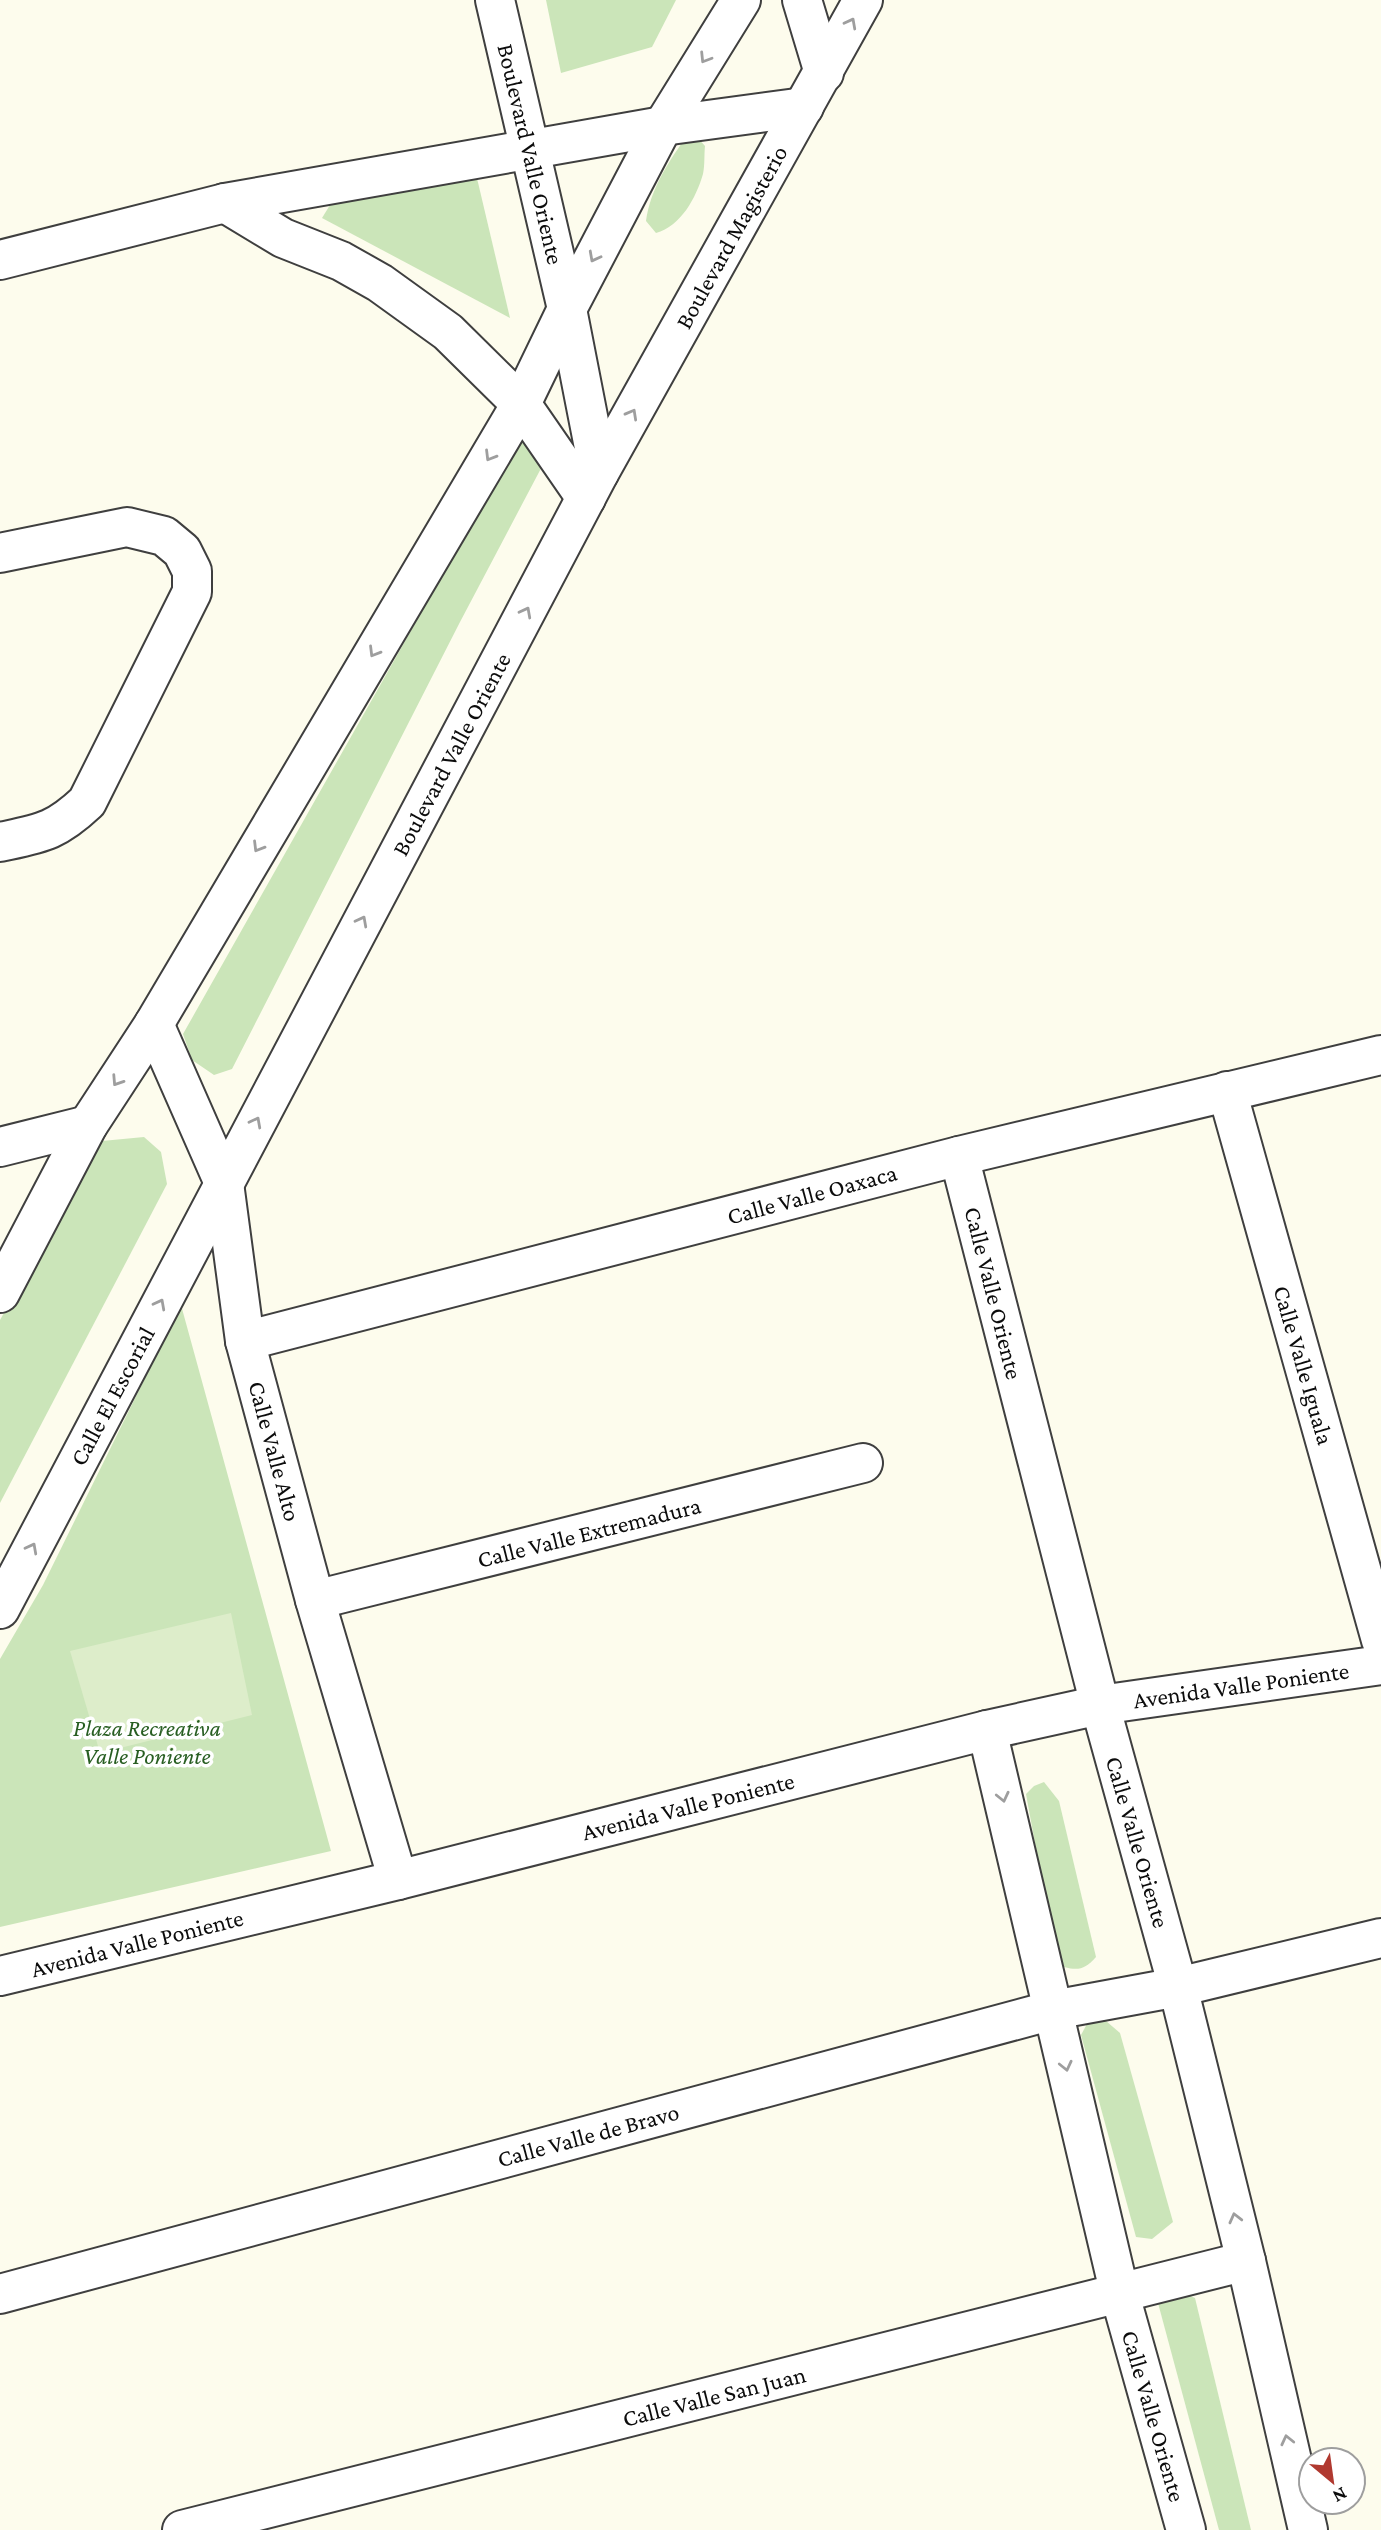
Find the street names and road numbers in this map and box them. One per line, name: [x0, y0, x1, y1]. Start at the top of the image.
street label: Boulevard Valle Oriente: [492, 41, 570, 267]
street label: Boulevard Magisterio: [669, 141, 793, 333]
street label: Boulevard Valle Oriente: [386, 648, 516, 860]
street label: Calle Valle Oaxaca: [724, 1158, 900, 1230]
street label: Calle Valle Oriente: [960, 1204, 1028, 1382]
street label: Calle Valle Iguala: [1268, 1282, 1340, 1448]
street label: Calle El Escorial: [64, 1322, 160, 1470]
street label: Calle Valle Alto: [243, 1378, 307, 1524]
street label: Calle Valle Extremadura: [474, 1491, 704, 1573]
street label: Avenida Valle Poniente: [1131, 1656, 1351, 1714]
street label: Calle Valle Oriente: [1101, 1753, 1175, 1931]
street label: Avenida Valle Poniente: [579, 1767, 797, 1845]
street label: Avenida Valle Poniente: [28, 1904, 246, 1982]
street label: Calle Valle de Bravo: [494, 2098, 682, 2172]
street label: Calle Valle Oriente: [1117, 2327, 1191, 2505]
street label: Calle Valle San Juan: [620, 2360, 809, 2432]

